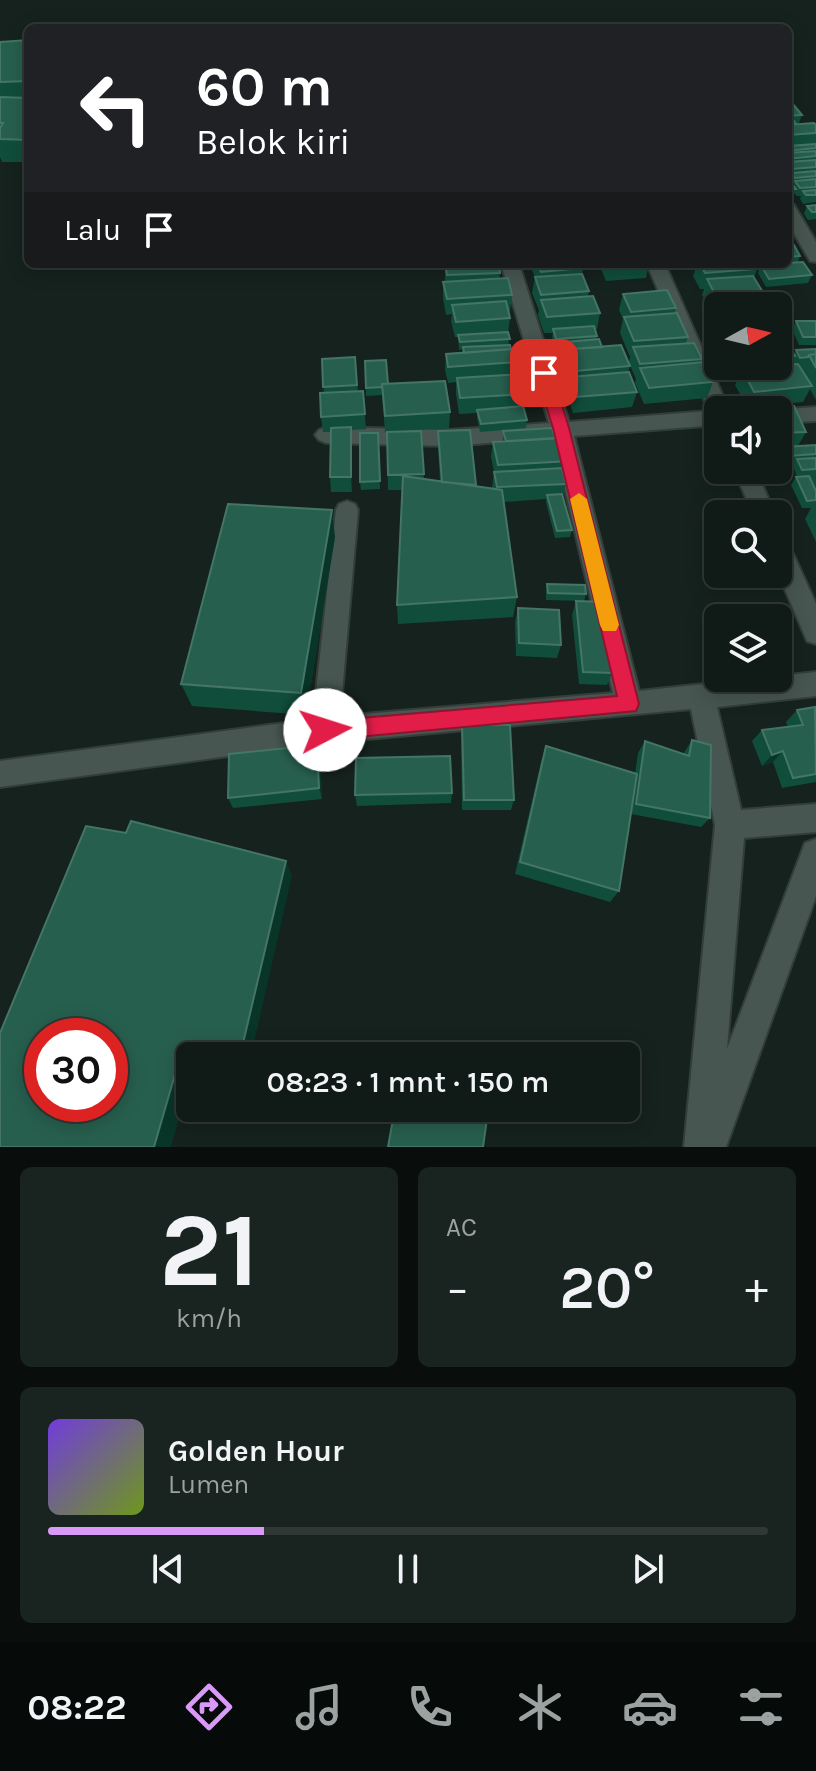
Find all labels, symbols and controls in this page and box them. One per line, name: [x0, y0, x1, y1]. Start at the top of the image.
text: 60 m: [196, 54, 333, 119]
icon: left: [64, 56, 168, 160]
text: Belok kiri: [196, 121, 350, 163]
icon: arrive: [137, 208, 181, 252]
text: Lalu: [64, 212, 121, 248]
north arrow: [704, 292, 792, 380]
map controls: [704, 292, 792, 692]
pin: [510, 339, 578, 407]
icon: arrive: [522, 351, 566, 395]
button: sound: [704, 396, 792, 484]
button: search: [704, 500, 792, 588]
button: layers: [704, 604, 792, 692]
position arrow: [283, 688, 367, 772]
speed limit sign: 30: [24, 1018, 128, 1122]
text: 08:23 · 1 mnt · 150 m: [267, 1064, 549, 1100]
text: 21: [159, 1190, 259, 1311]
text: AC: [446, 1212, 477, 1243]
text: 20°: [559, 1253, 655, 1323]
text: −: [446, 1263, 469, 1314]
text: +: [745, 1263, 768, 1314]
text: km/h: [176, 1303, 242, 1334]
text: Golden Hour: [168, 1433, 344, 1469]
text: Lumen: [168, 1469, 249, 1500]
icon: previous: [146, 1547, 190, 1591]
icon: pause: [386, 1547, 430, 1591]
icon: next: [626, 1547, 670, 1591]
icon: directions: [181, 1679, 237, 1735]
icon: music: [291, 1679, 347, 1735]
icon: phone: [402, 1679, 458, 1735]
icon: climate: [512, 1679, 568, 1735]
icon: car: [622, 1679, 678, 1735]
icon: filters: [733, 1679, 789, 1735]
text: 08:22: [27, 1686, 127, 1728]

